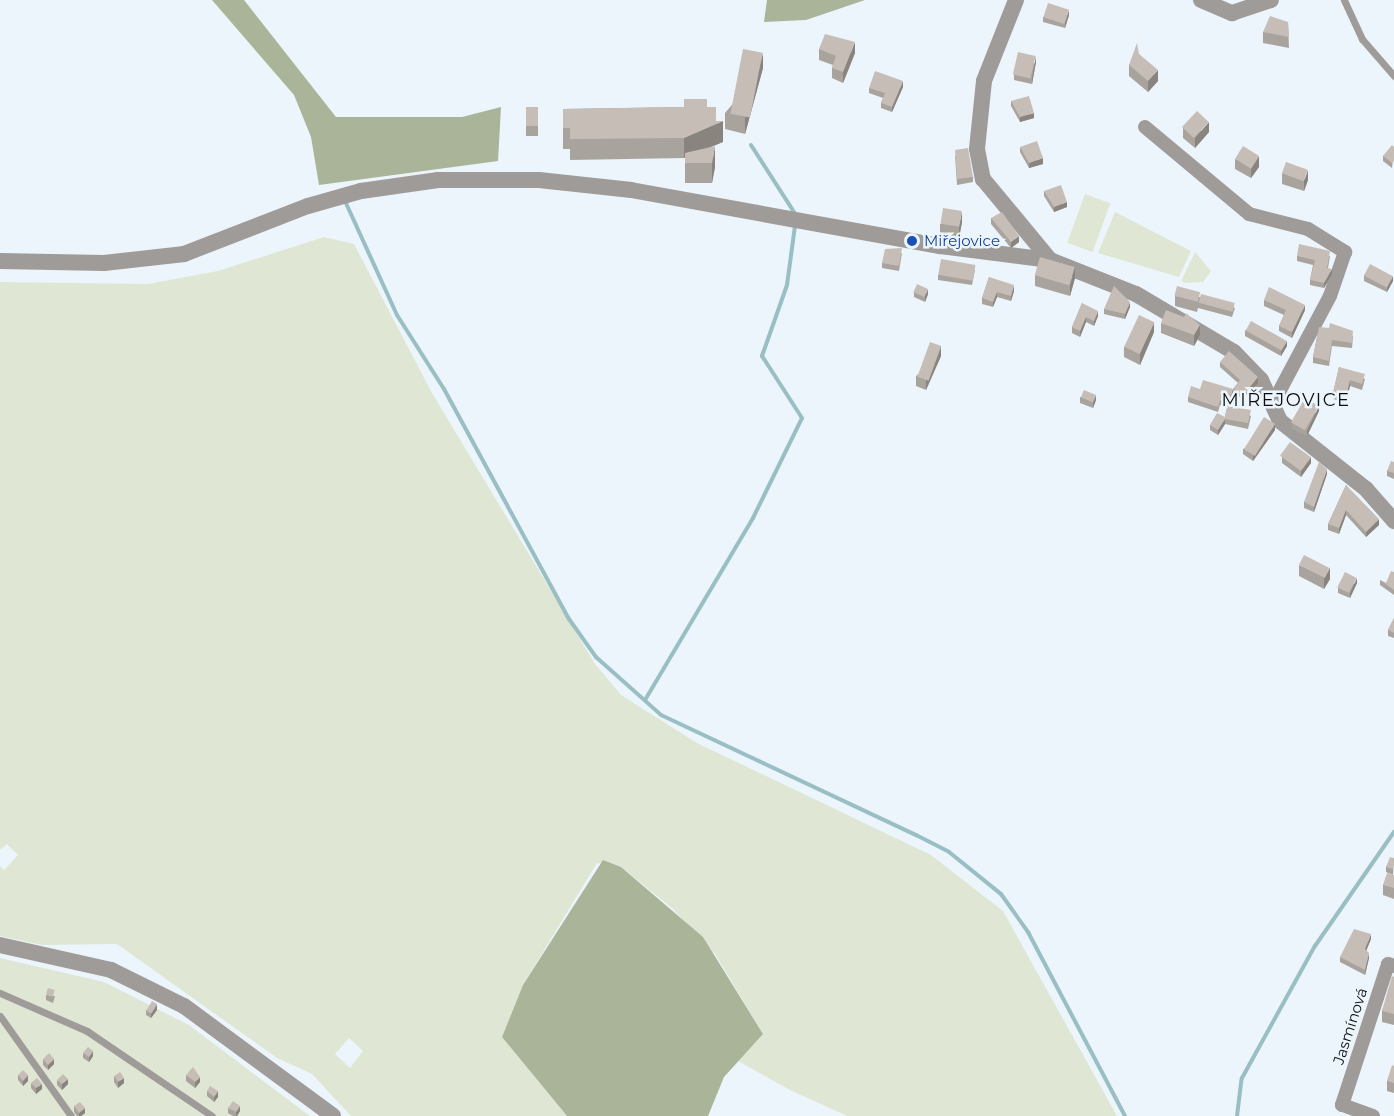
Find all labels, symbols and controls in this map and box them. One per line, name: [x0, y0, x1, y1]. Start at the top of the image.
place label: Miřejovice: [924, 232, 1000, 250]
marker: Miřejovice: [905, 234, 919, 248]
district label: MIŘEJOVICE: [1222, 389, 1350, 411]
street label: Jasmínová: [1329, 985, 1371, 1067]

